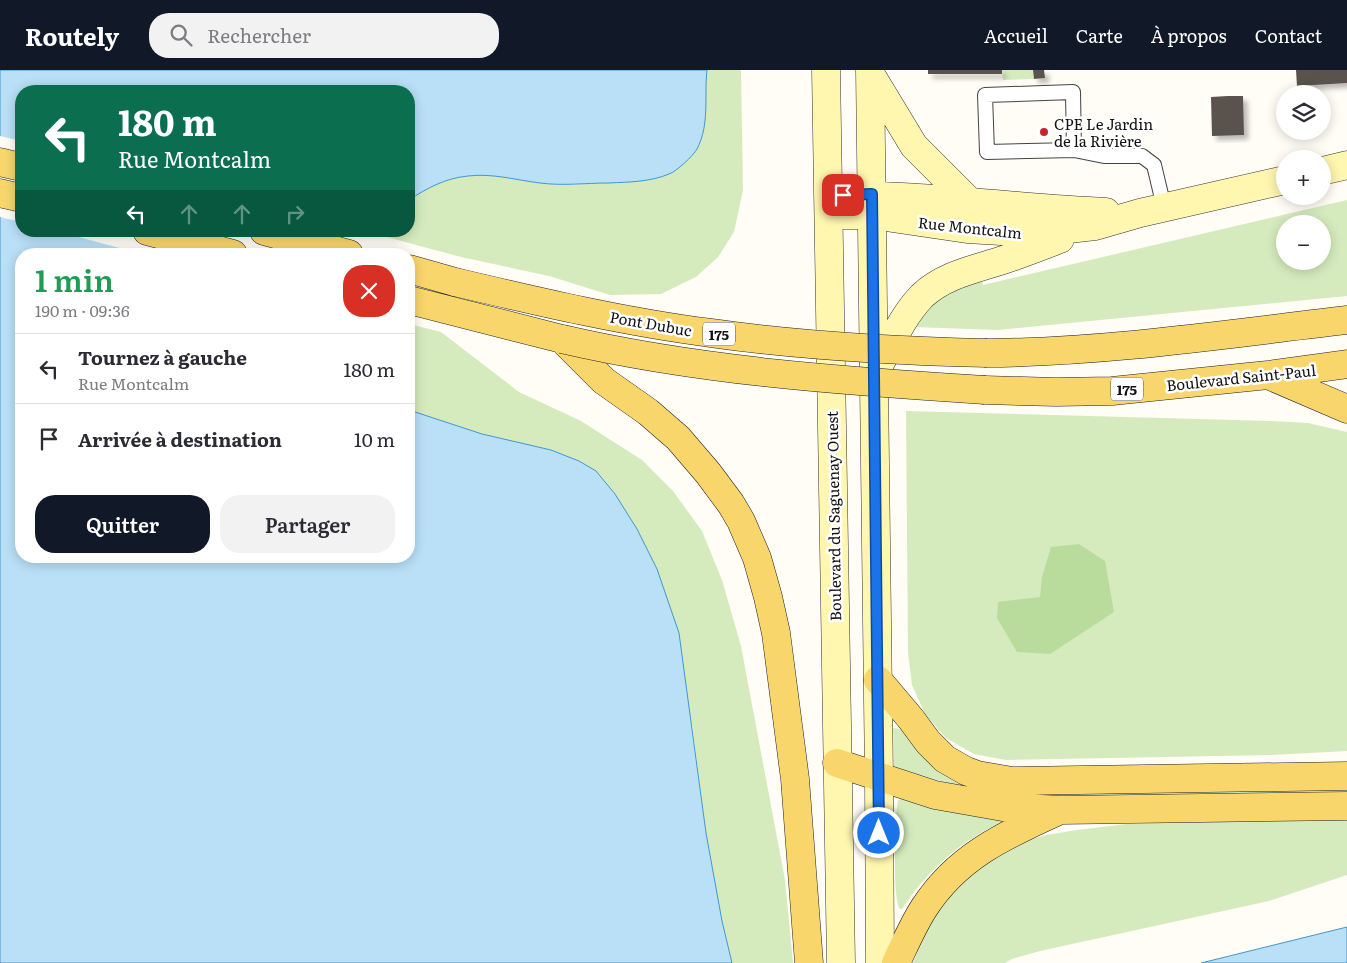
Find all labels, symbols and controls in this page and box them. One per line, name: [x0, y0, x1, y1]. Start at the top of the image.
search box: [149, 13, 499, 58]
text: Routely: [25, 18, 119, 53]
icon: search: [167, 21, 195, 49]
text: Rechercher: [207, 21, 311, 49]
text: Accueil: [984, 22, 1048, 49]
text: Carte: [1076, 22, 1123, 49]
text: À propos: [1151, 22, 1227, 49]
text: Contact: [1255, 22, 1322, 49]
map controls: [1276, 85, 1331, 270]
button: layers: [1276, 85, 1331, 140]
text: 180 m: [118, 95, 217, 147]
icon: left: [35, 105, 100, 170]
place label: CPE Le Jardin de la Rivière: [1054, 112, 1153, 152]
marker: CPE Le Jardin de la Rivière: [1038, 126, 1050, 138]
text: Rue Montcalm: [118, 142, 271, 175]
button: +: [1276, 150, 1331, 205]
pin: [822, 174, 864, 216]
icon: arrive: [829, 181, 857, 209]
icon: left: [122, 200, 150, 228]
icon: ahead: [175, 200, 203, 228]
icon: ahead: [228, 200, 256, 228]
icon: right: [281, 200, 309, 228]
street label: Rue Montcalm: [917, 210, 1024, 244]
button: −: [1276, 215, 1331, 270]
text: 1 min: [35, 257, 114, 301]
button: close: [343, 265, 395, 317]
text: 190 m · 09:36: [35, 298, 130, 322]
street label: Pont Dubuc: [608, 304, 694, 342]
road number: 175: [703, 322, 735, 346]
text: Tournez à gauche: [78, 343, 247, 371]
icon: left: [35, 355, 63, 383]
text: 180 m: [344, 355, 395, 383]
street label: Boulevard Saint-Paul: [1165, 358, 1317, 396]
text: Rue Montcalm: [78, 371, 189, 395]
road number: 175: [1111, 378, 1143, 400]
street label: Boulevard du Saguenay Ouest: [820, 411, 846, 621]
icon: arrive: [35, 425, 63, 453]
text: Arrivée à destination: [78, 425, 282, 453]
text: 10 m: [354, 425, 395, 453]
button: Quitter: [35, 495, 210, 553]
button: Partager: [220, 495, 395, 553]
position arrow: [852, 806, 904, 858]

